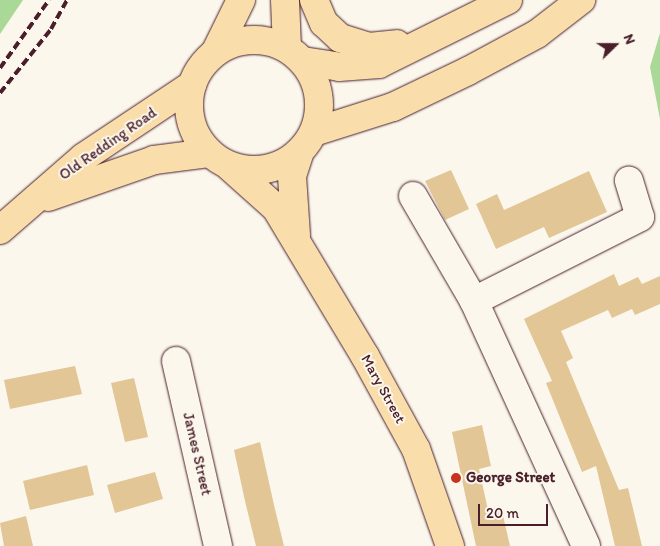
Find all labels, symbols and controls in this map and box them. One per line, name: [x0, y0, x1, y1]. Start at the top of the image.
north arrow: [590, 20, 640, 70]
text: N: [620, 32, 639, 47]
street label: Old Redding Road: [56, 104, 160, 184]
street label: Mary Street: [357, 352, 409, 426]
street label: James Street: [179, 411, 215, 497]
place label: George Street: [466, 469, 555, 487]
marker: George Street: [450, 472, 462, 484]
scale bar: [480, 494, 550, 526]
text: 20 m: [486, 504, 519, 522]

